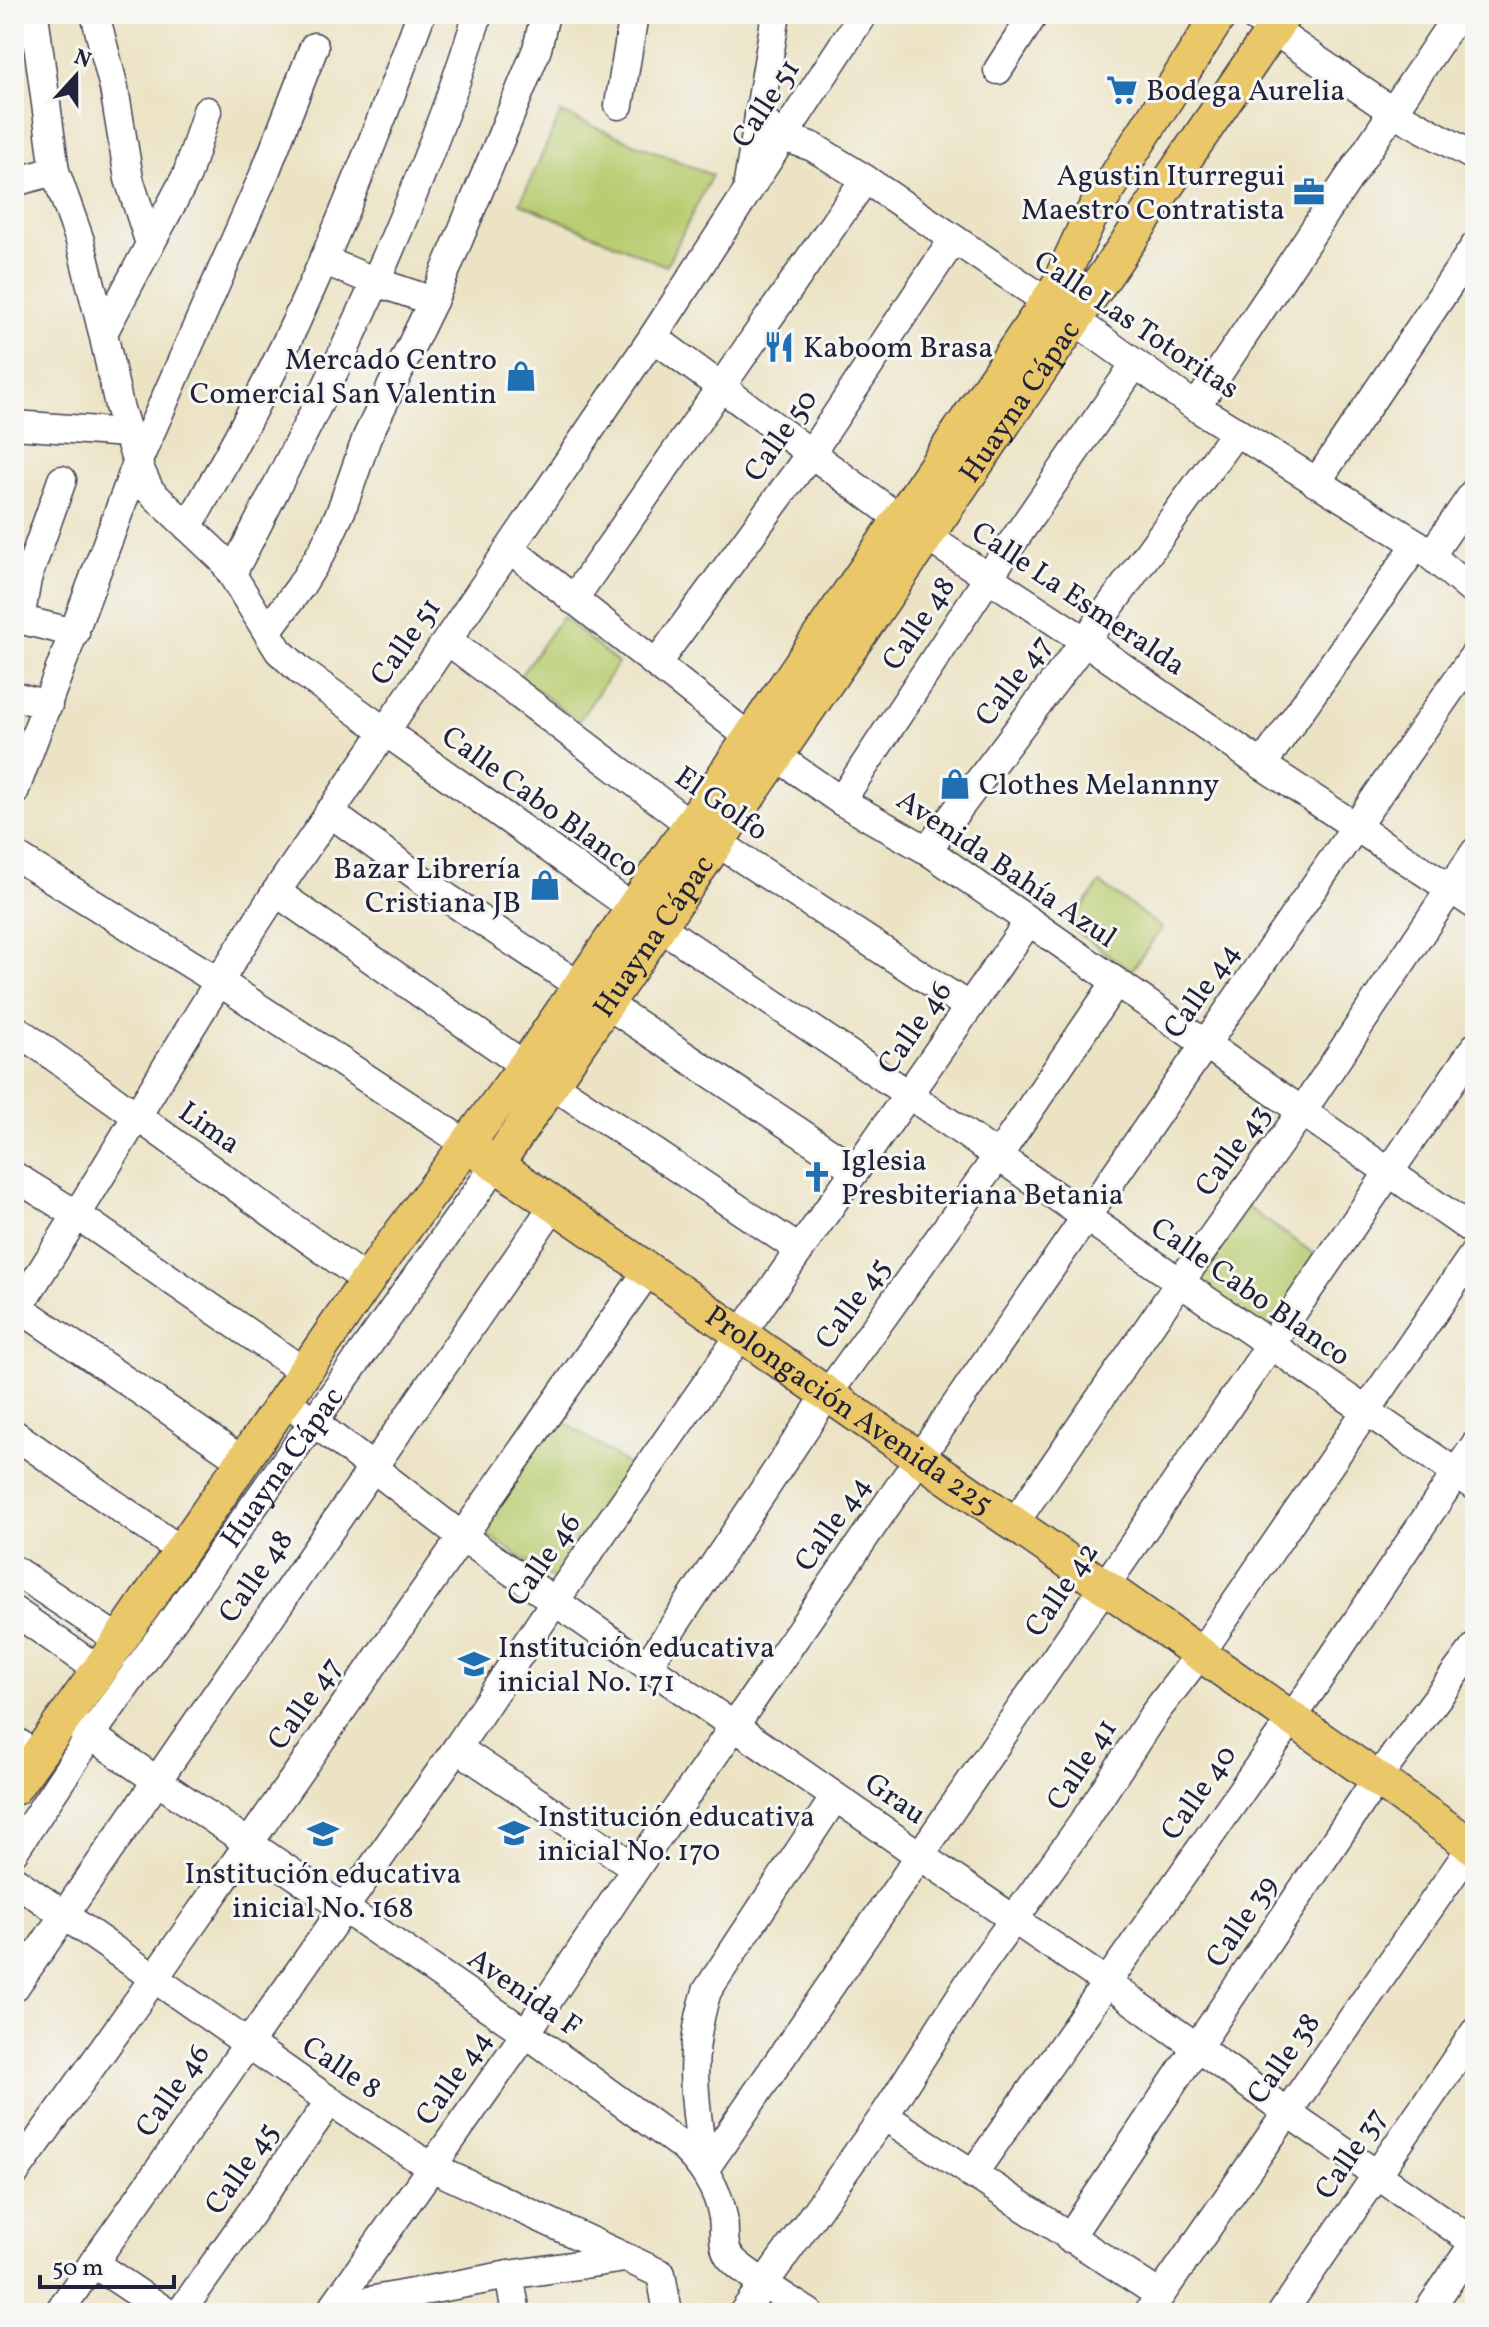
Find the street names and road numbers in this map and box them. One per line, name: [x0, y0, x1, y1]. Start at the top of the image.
street label: Calle 51: [722, 51, 811, 157]
street label: Calle Las Totoritas: [1025, 241, 1247, 410]
street label: Huayna Cápac: [950, 312, 1091, 492]
street label: Calle 50: [734, 381, 829, 491]
street label: Calle La Esmeralda: [962, 512, 1193, 687]
street label: Calle 48: [873, 569, 966, 679]
street label: Calle 51: [361, 590, 452, 695]
street label: Calle 47: [966, 627, 1063, 736]
street label: Calle Cabo Blanco: [432, 716, 647, 889]
street label: El Golfo: [665, 757, 776, 852]
street label: Avenida Bahía Azul: [887, 780, 1124, 959]
street label: Huayna Cápac: [584, 847, 725, 1026]
street label: Calle 44: [1154, 935, 1251, 1048]
street label: Calle 46: [868, 973, 963, 1083]
street label: Lima: [169, 1092, 248, 1165]
street label: Calle 43: [1186, 1096, 1281, 1206]
street label: Calle Cabo Blanco: [1141, 1208, 1358, 1377]
street label: Calle 45: [806, 1250, 901, 1359]
street label: Prolongación Avenida 225: [696, 1297, 1001, 1526]
street label: Huayna Cápac: [211, 1379, 355, 1557]
street label: Calle 44: [785, 1468, 882, 1581]
street label: Calle 46: [497, 1505, 592, 1615]
street label: Calle 48: [209, 1522, 304, 1632]
street label: Calle 42: [1015, 1534, 1110, 1646]
street label: Calle 47: [258, 1649, 353, 1759]
street label: Calle 41: [1037, 1711, 1128, 1819]
street label: Calle 40: [1151, 1737, 1248, 1849]
street label: Grau: [856, 1763, 934, 1836]
street label: Calle 39: [1196, 1868, 1289, 1977]
street label: Avenida F: [458, 1939, 589, 2048]
street label: Calle 38: [1238, 2005, 1331, 2114]
street label: Calle 44: [406, 2022, 503, 2135]
street label: Calle 8: [293, 2027, 389, 2111]
street label: Calle 46: [126, 2036, 221, 2146]
street label: Calle 37: [1306, 2100, 1398, 2208]
street label: Calle 45: [196, 2114, 290, 2224]

